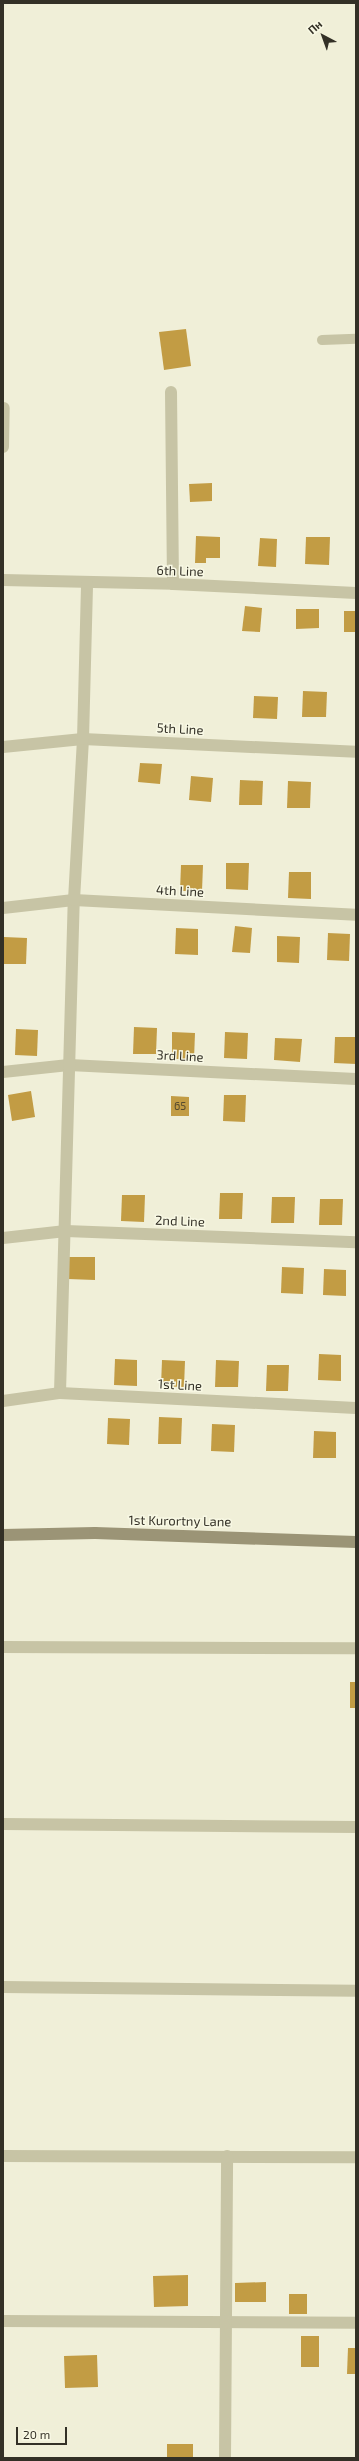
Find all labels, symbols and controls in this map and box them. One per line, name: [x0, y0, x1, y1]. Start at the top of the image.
north arrow: [303, 16, 343, 56]
text: Пн: [305, 17, 324, 36]
street label: 6th Line: [156, 562, 204, 580]
street label: 5th Line: [156, 720, 204, 738]
street label: 4th Line: [156, 882, 204, 900]
street label: 3rd Line: [156, 1047, 204, 1065]
house number: 65: [174, 1099, 186, 1113]
street label: 2nd Line: [155, 1212, 205, 1230]
street label: 1st Line: [158, 1376, 202, 1394]
street label: 1st Kurortny Lane: [128, 1512, 232, 1530]
scale bar: [18, 2419, 69, 2445]
text: 20 m: [23, 2427, 50, 2441]

